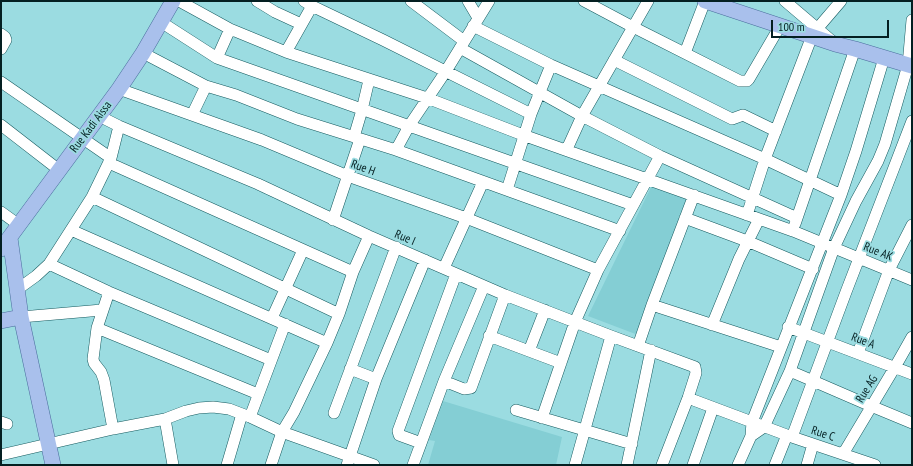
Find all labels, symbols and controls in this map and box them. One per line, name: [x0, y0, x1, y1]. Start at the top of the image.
scale bar: [773, 12, 891, 38]
text: 100 m: [778, 19, 805, 34]
street label: Rue Kadi Aissa: [67, 99, 115, 155]
street label: Rue H: [349, 157, 377, 179]
street label: Rue I: [392, 227, 418, 249]
street label: Rue AK: [861, 240, 895, 264]
street label: Rue A: [849, 330, 877, 352]
street label: Rue AG: [853, 373, 881, 405]
street label: Rue C: [809, 423, 837, 445]

